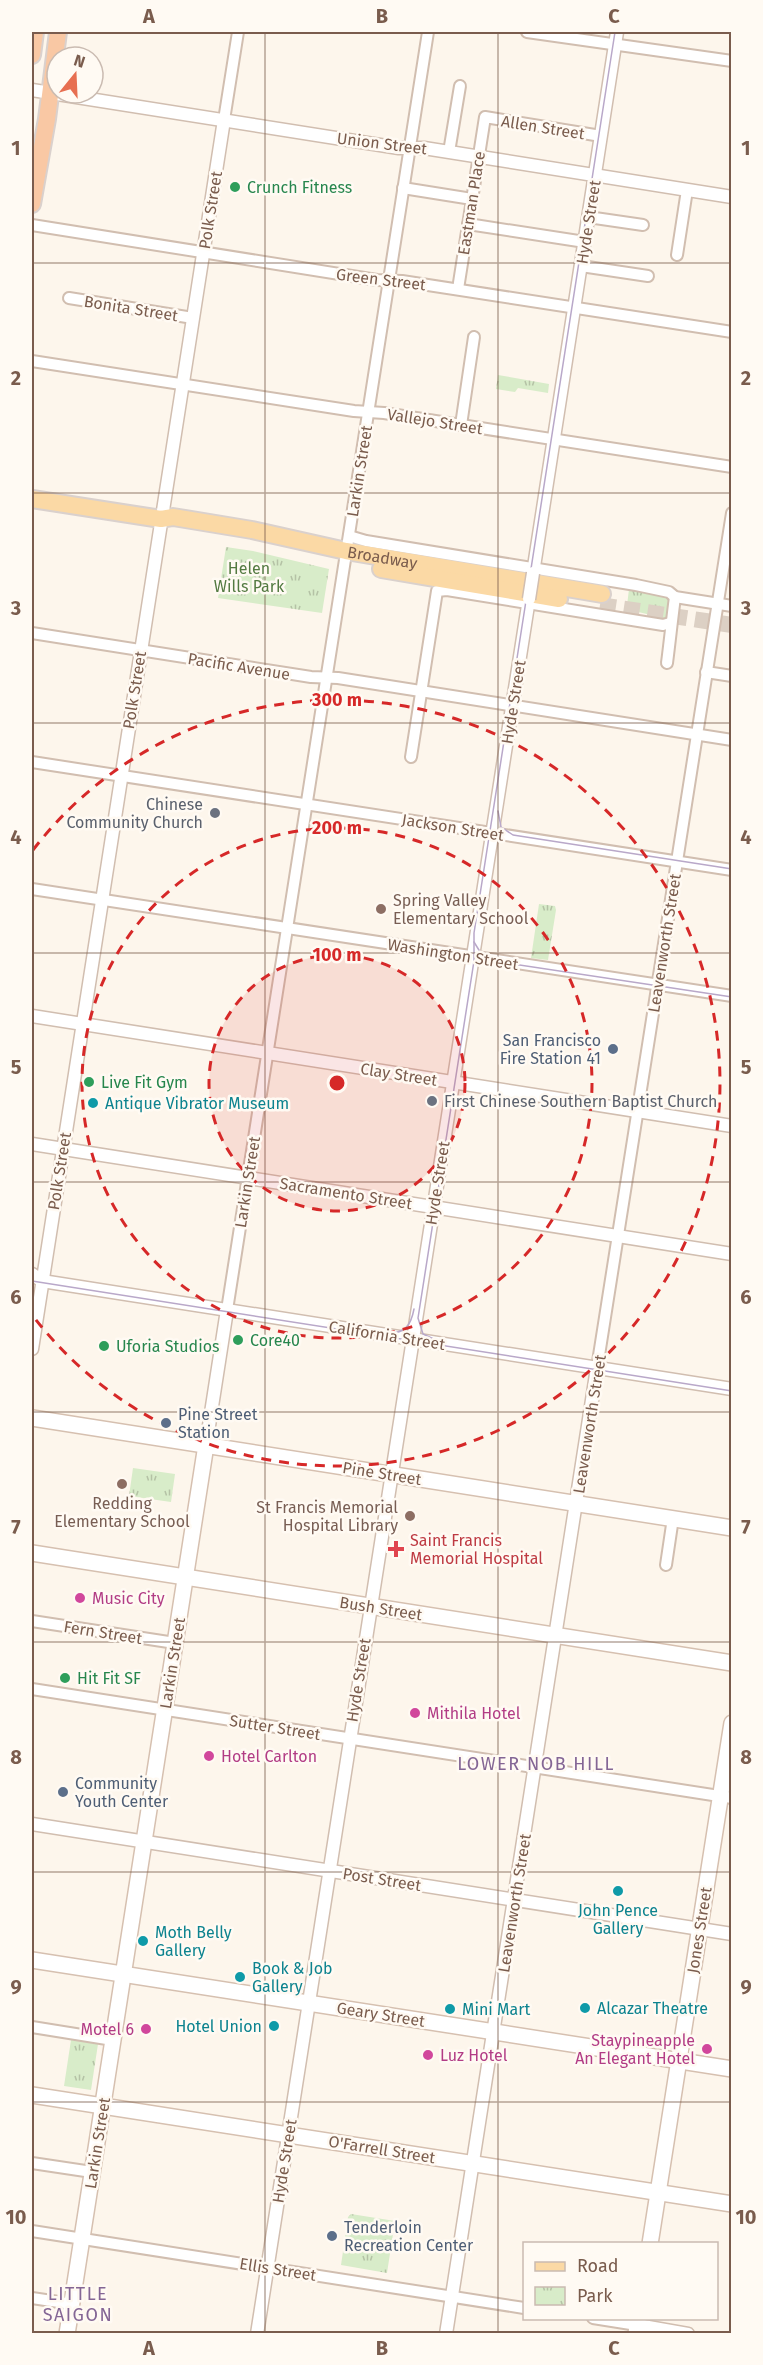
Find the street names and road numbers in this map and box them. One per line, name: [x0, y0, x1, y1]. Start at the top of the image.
street label: Allen Street: [500, 112, 586, 143]
street label: Union Street: [336, 129, 428, 158]
street label: Eastman Place: [454, 150, 489, 256]
street label: Polk Street: [195, 170, 226, 250]
street label: Hyde Street: [572, 179, 605, 265]
street label: Green Street: [335, 265, 427, 294]
street label: Bonita Street: [83, 292, 180, 325]
street label: Vallejo Street: [386, 405, 484, 438]
street label: Larkin Street: [343, 424, 376, 518]
street label: Broadway: [346, 542, 419, 573]
street label: Pacific Avenue: [186, 649, 292, 684]
street label: Polk Street: [119, 650, 150, 730]
street label: Hyde Street: [497, 659, 530, 745]
street label: Jackson Street: [400, 810, 506, 845]
street label: Leavenworth Street: [644, 872, 685, 1014]
street label: Washington Street: [386, 935, 520, 974]
street label: Clay Street: [359, 1059, 439, 1090]
street label: Polk Street: [44, 1131, 75, 1211]
street label: Larkin Street: [231, 1135, 264, 1229]
street label: Hyde Street: [421, 1140, 454, 1226]
street label: Sacramento Street: [278, 1174, 414, 1213]
street label: California Street: [327, 1317, 447, 1354]
street label: Leavenworth Street: [569, 1353, 610, 1495]
street label: Pine Street: [341, 1458, 423, 1489]
street label: Bush Street: [338, 1593, 424, 1624]
street label: Larkin Street: [156, 1616, 189, 1710]
street label: Fern Street: [62, 1617, 144, 1648]
street label: Hyde Street: [342, 1637, 375, 1723]
street label: Sutter Street: [228, 1711, 322, 1744]
street label: Leavenworth Street: [494, 1832, 535, 1974]
street label: Post Street: [341, 1864, 423, 1895]
street label: Jones Street: [683, 1885, 716, 1975]
street label: Geary Street: [335, 1998, 427, 2031]
street label: Larkin Street: [81, 2096, 114, 2190]
street label: Hyde Street: [268, 2118, 301, 2204]
street label: O'Farrell Street: [327, 2132, 437, 2167]
street label: Ellis Street: [238, 2254, 318, 2285]

